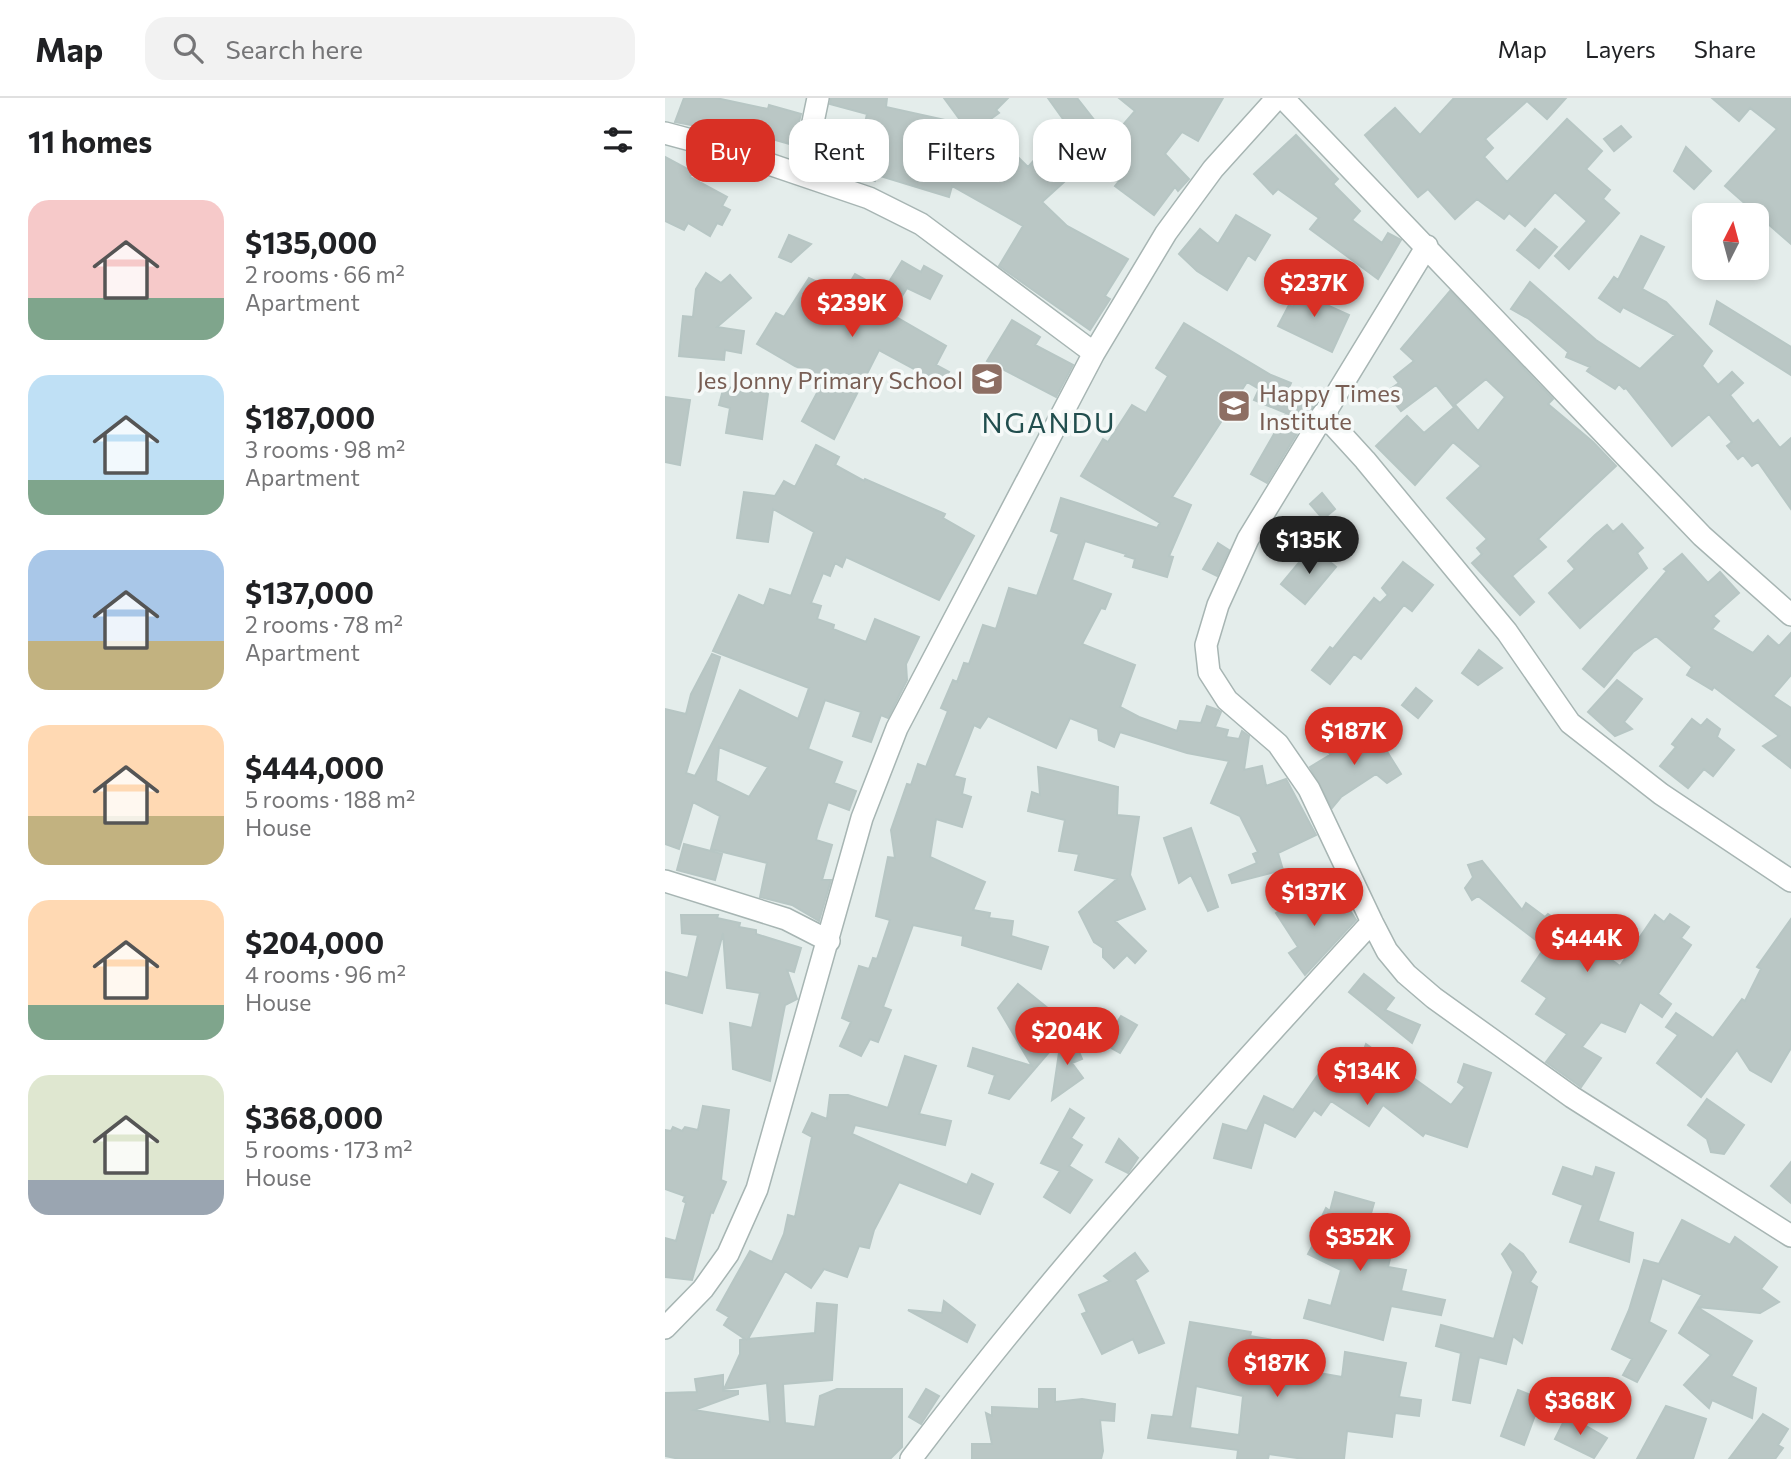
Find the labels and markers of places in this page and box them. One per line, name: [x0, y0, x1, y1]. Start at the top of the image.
pin: $237K: [1265, 260, 1363, 319]
pin: $239K: [803, 280, 901, 339]
school or university icon: Jes Jonny Primary School: [968, 360, 1006, 398]
place label: Jes Jonny Primary School: [697, 365, 963, 394]
place label: Happy Times Institute: [1259, 378, 1401, 435]
school or university icon: Happy Times Institute: [1215, 387, 1253, 425]
pin: $135K: [1260, 517, 1358, 576]
pin: $187K: [1305, 708, 1403, 767]
pin: $137K: [1265, 868, 1363, 928]
pin: $444K: [1538, 914, 1636, 974]
pin: $204K: [1018, 1007, 1116, 1067]
pin: $134K: [1318, 1048, 1416, 1107]
pin: $352K: [1311, 1214, 1409, 1273]
pin: $187K: [1228, 1340, 1326, 1399]
pin: $368K: [1531, 1378, 1629, 1437]

